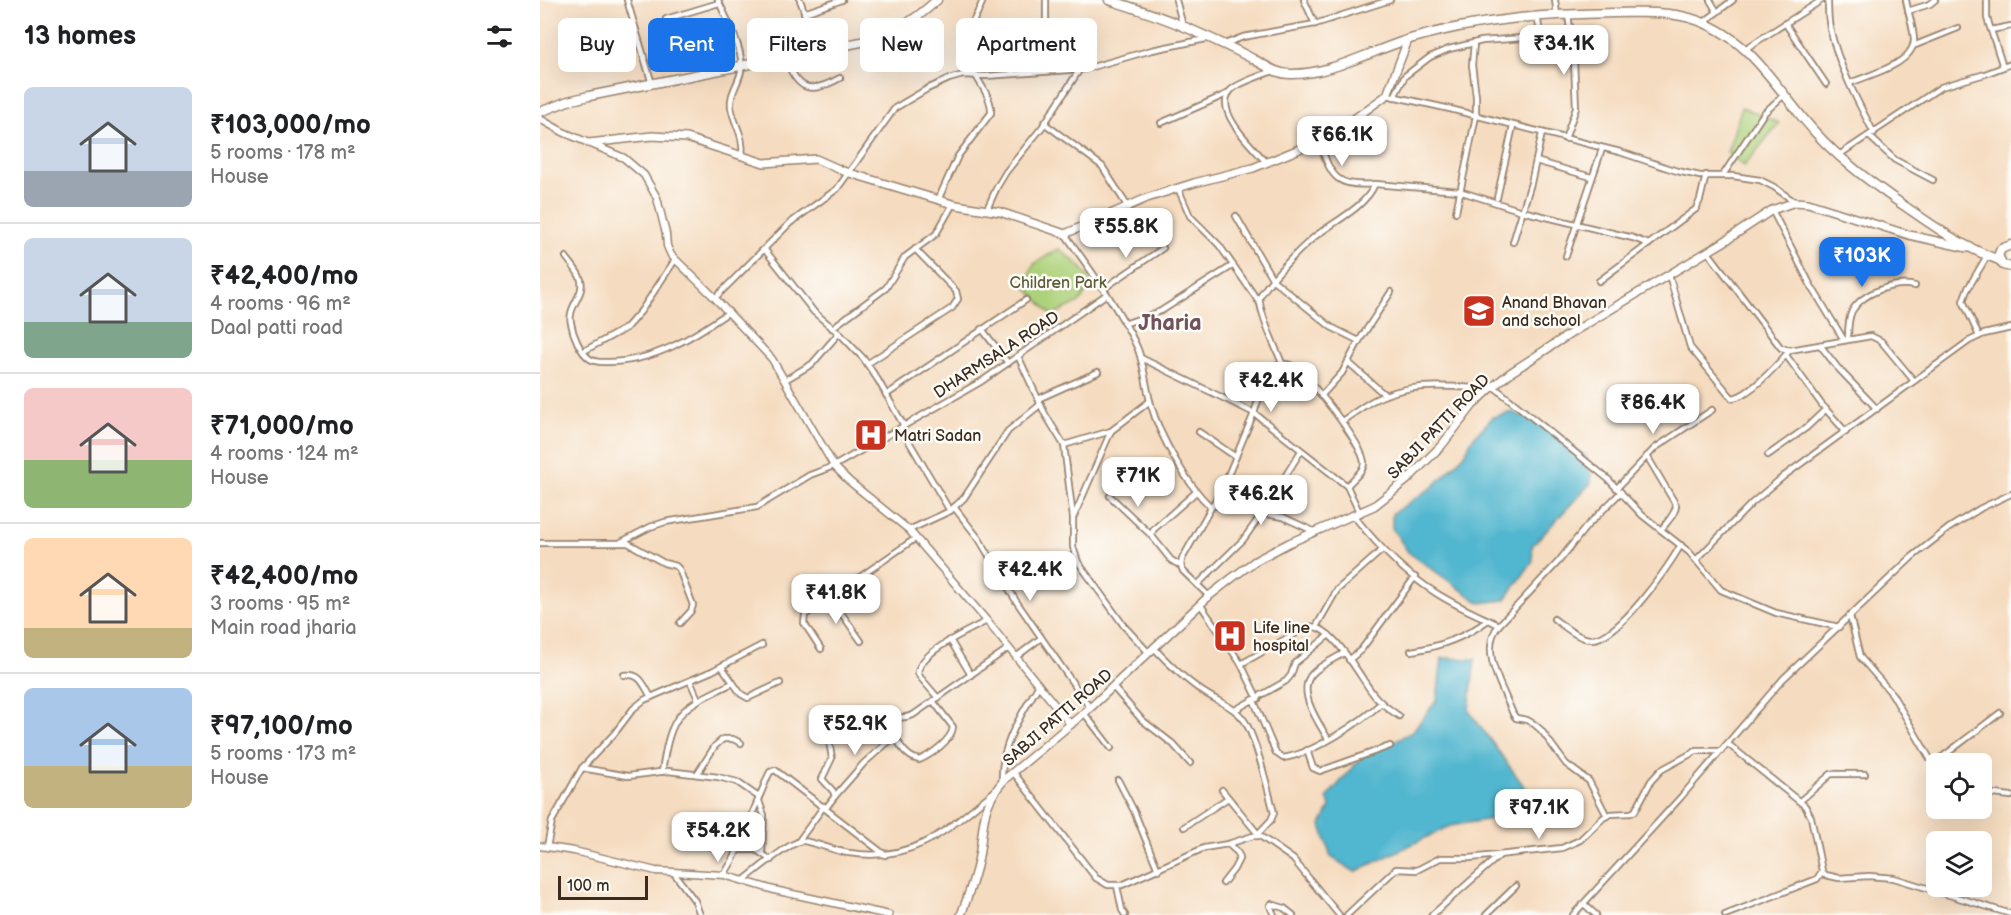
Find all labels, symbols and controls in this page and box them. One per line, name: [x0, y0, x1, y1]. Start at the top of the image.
chip: Buy: [558, 18, 636, 72]
chip: Rent: [648, 18, 735, 72]
chip: Filters: [747, 18, 848, 72]
chip: New: [860, 18, 944, 72]
chip: Apartment: [956, 18, 1097, 72]
icon: filters: [483, 20, 516, 53]
text: 13 homes: [24, 21, 136, 52]
pin: ₹34.1K: [1515, 25, 1613, 76]
text: ₹34.1K: [1533, 32, 1595, 56]
text: ₹103,000/mo: [210, 110, 371, 141]
icon: home: [72, 111, 144, 183]
pin: ₹66.1K: [1293, 116, 1391, 167]
text: ₹66.1K: [1311, 123, 1373, 147]
text: 5 rooms · 178 m²: [210, 141, 356, 165]
text: House: [210, 165, 269, 189]
pin: ₹55.8K: [1077, 208, 1175, 259]
text: ₹55.8K: [1094, 215, 1158, 239]
pin: ₹103K: [1820, 237, 1904, 288]
text: ₹103K: [1833, 244, 1891, 268]
text: ₹42,400/mo: [210, 261, 358, 292]
icon: home: [72, 262, 144, 334]
park label: Children Park: [1010, 274, 1107, 293]
text: 4 rooms · 96 m²: [210, 292, 351, 316]
school or university icon: Anand Bhavan and school: [1461, 293, 1497, 329]
place label: Anand Bhavan and school: [1502, 294, 1607, 331]
street label: DHARMSALA ROAD: [931, 308, 1063, 403]
district label: Jharia: [1138, 310, 1202, 337]
text: Daal patti road: [210, 316, 343, 340]
pin: ₹42.4K: [1222, 362, 1320, 413]
text: ₹42.4K: [1239, 369, 1303, 393]
street label: SABJI PATTI ROAD: [1384, 371, 1494, 483]
pin: ₹86.4K: [1604, 384, 1702, 435]
text: ₹86.4K: [1620, 391, 1686, 415]
text: ₹71,000/mo: [210, 411, 354, 442]
icon: home: [72, 412, 144, 484]
hospital icon: Matri Sadan: [853, 417, 889, 453]
place label: Matri Sadan: [894, 427, 981, 446]
text: 4 rooms · 124 m²: [210, 442, 359, 466]
pin: ₹71K: [1102, 457, 1174, 508]
text: ₹71K: [1116, 464, 1160, 488]
text: House: [210, 466, 269, 490]
pin: ₹46.2K: [1212, 475, 1310, 526]
text: ₹46.2K: [1228, 482, 1294, 506]
pin: ₹42.4K: [981, 551, 1079, 602]
text: ₹42.4K: [998, 558, 1062, 582]
text: ₹42,400/mo: [210, 561, 358, 592]
icon: home: [72, 562, 144, 634]
pin: ₹41.8K: [787, 574, 885, 625]
text: ₹41.8K: [805, 581, 867, 605]
text: 3 rooms · 95 m²: [210, 592, 350, 616]
text: Main road jharia: [210, 616, 357, 640]
hospital icon: Life line hospital: [1212, 618, 1248, 654]
place label: Life line hospital: [1253, 619, 1310, 656]
street label: SABJI PATTI ROAD: [999, 666, 1116, 771]
pin: ₹52.9K: [806, 705, 904, 756]
text: ₹97,100/mo: [210, 711, 353, 742]
icon: home: [72, 712, 144, 784]
text: ₹52.9K: [823, 712, 887, 736]
text: 5 rooms · 173 m²: [210, 742, 356, 766]
map controls: [1926, 753, 1992, 897]
button: locate: [1926, 753, 1992, 819]
text: House: [210, 766, 269, 790]
pin: ₹97.1K: [1490, 789, 1588, 840]
text: ₹97.1K: [1509, 796, 1569, 820]
pin: ₹54.2K: [669, 812, 767, 863]
text: ₹54.2K: [686, 819, 750, 843]
button: layers: [1926, 831, 1992, 897]
scale bar: [558, 873, 648, 900]
text: 100 m: [567, 877, 610, 896]

